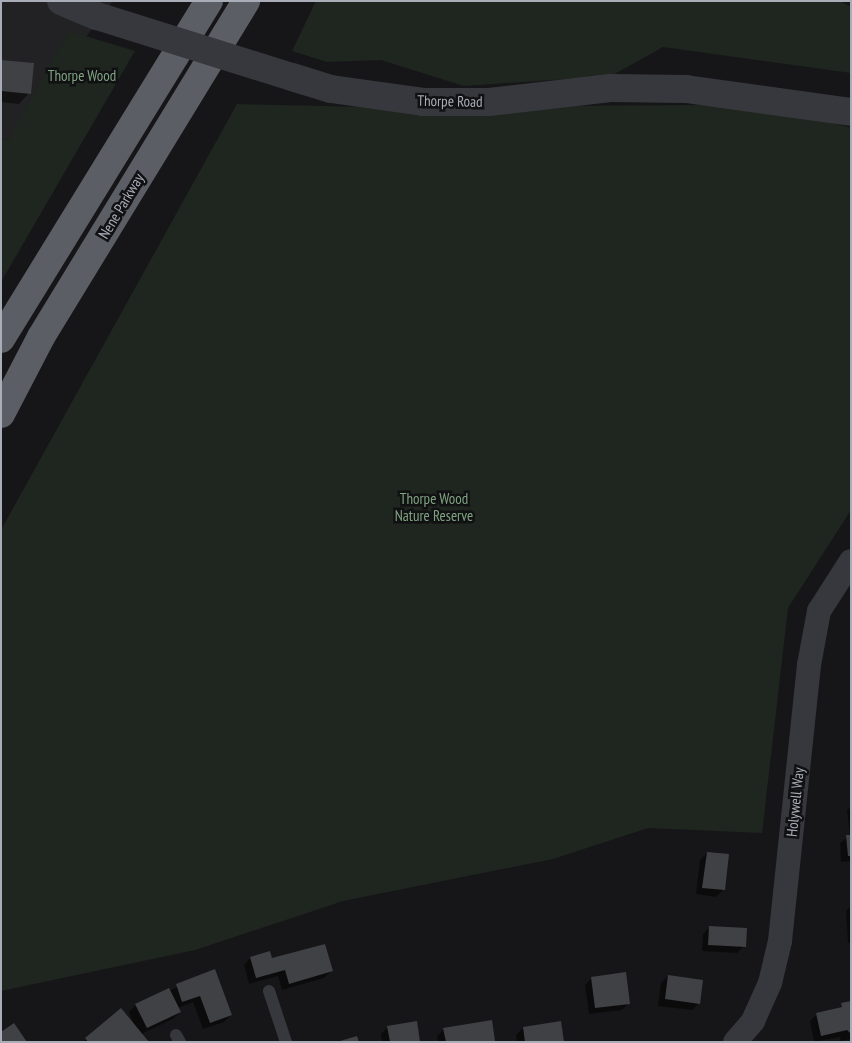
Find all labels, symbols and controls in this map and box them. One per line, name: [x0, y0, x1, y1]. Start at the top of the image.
park label: Thorpe Wood: [48, 67, 116, 85]
street label: Thorpe Road: [417, 91, 483, 111]
street label: Nene Parkway: [94, 170, 148, 242]
park label: Thorpe Wood Nature Reserve: [395, 489, 473, 524]
street label: Holywell Way: [782, 766, 808, 838]

